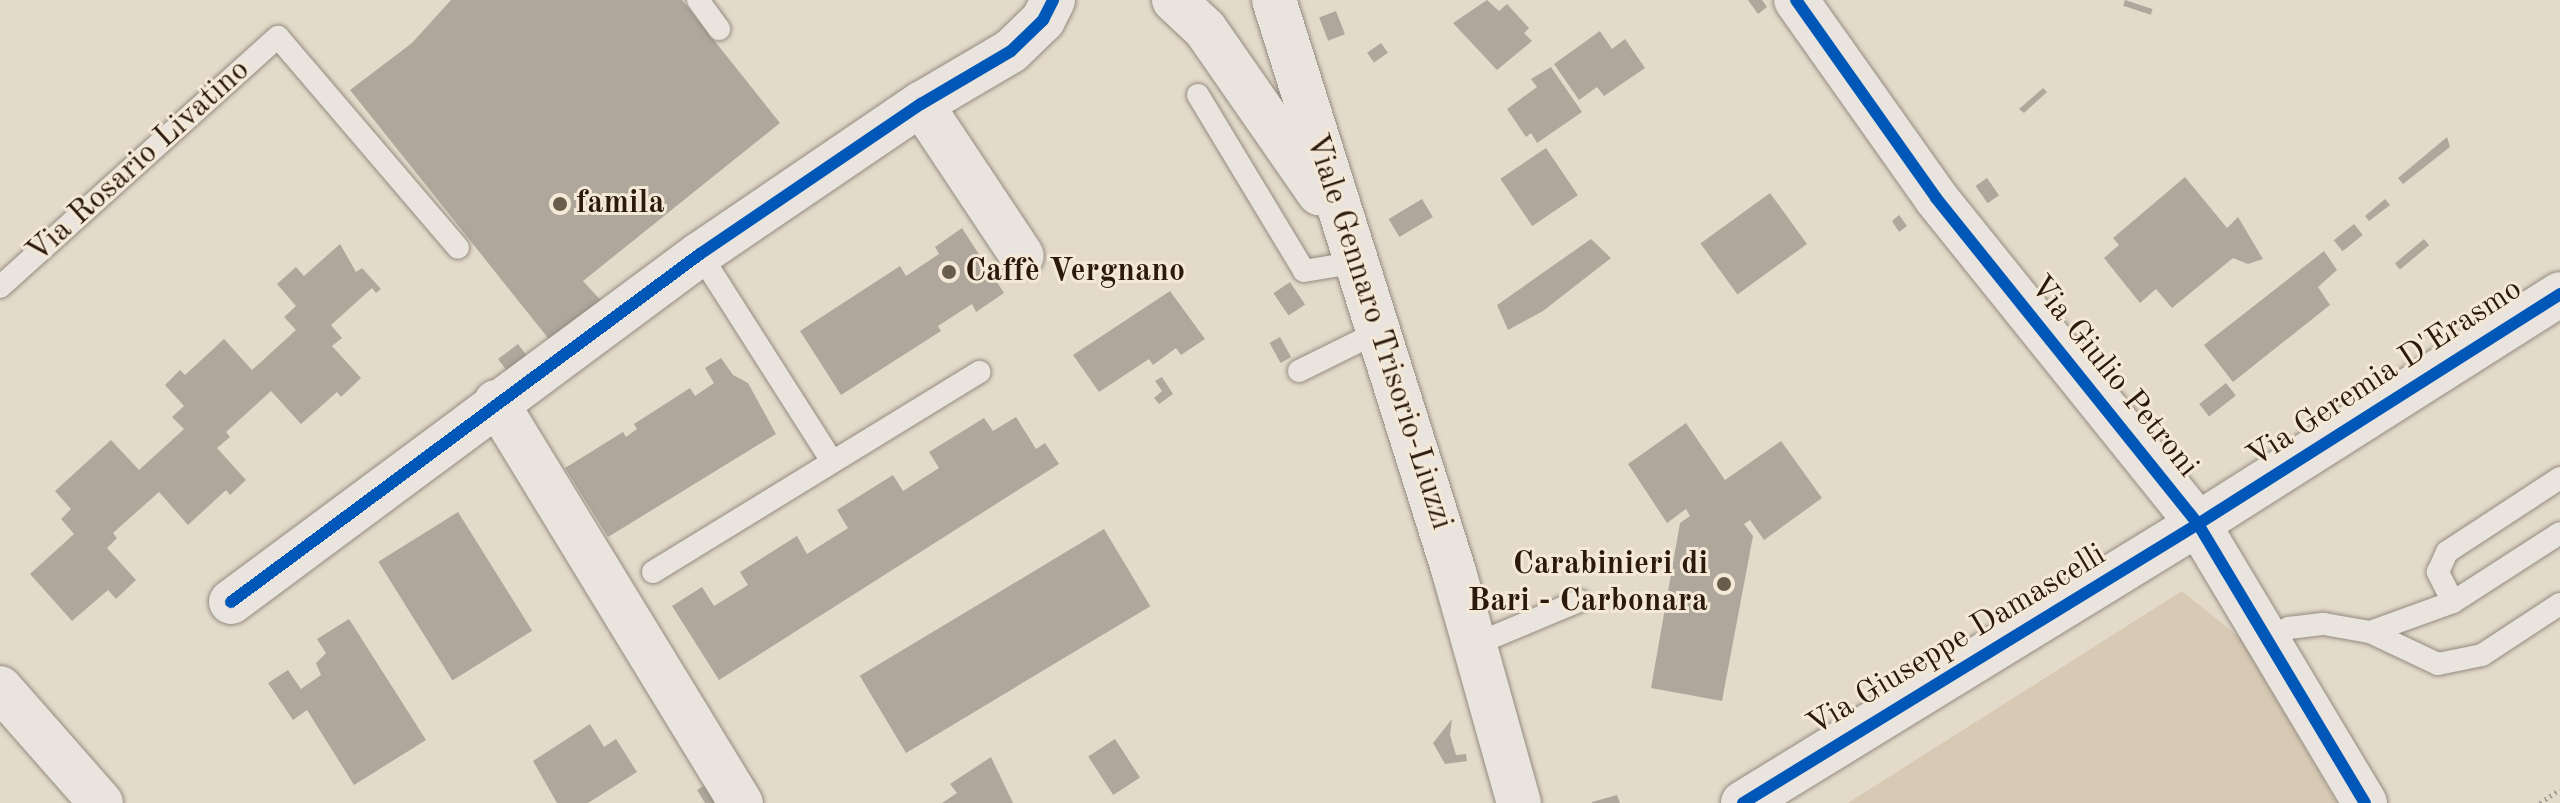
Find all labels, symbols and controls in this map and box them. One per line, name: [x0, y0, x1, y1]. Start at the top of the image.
street label: Via Rosario Livatino: [20, 52, 258, 272]
street label: Viale Gennaro Trisorio-Liuzzi: [1296, 129, 1460, 535]
place label: famila: [576, 185, 665, 223]
marker: famila: [551, 195, 569, 213]
place label: Caffè Vergnano: [965, 253, 1185, 291]
marker: Caffè Vergnano: [940, 263, 958, 281]
street label: Via Giulio Petroni: [2020, 268, 2206, 486]
street label: Via Geremia D'Erasmo: [2240, 271, 2530, 477]
street label: Via Giuseppe Damascelli: [1801, 537, 2113, 745]
place label: Carabinieri di Bari - Carbonara: [1467, 547, 1708, 622]
marker: Carabinieri di Bari - Carbonara: [1715, 575, 1733, 593]

